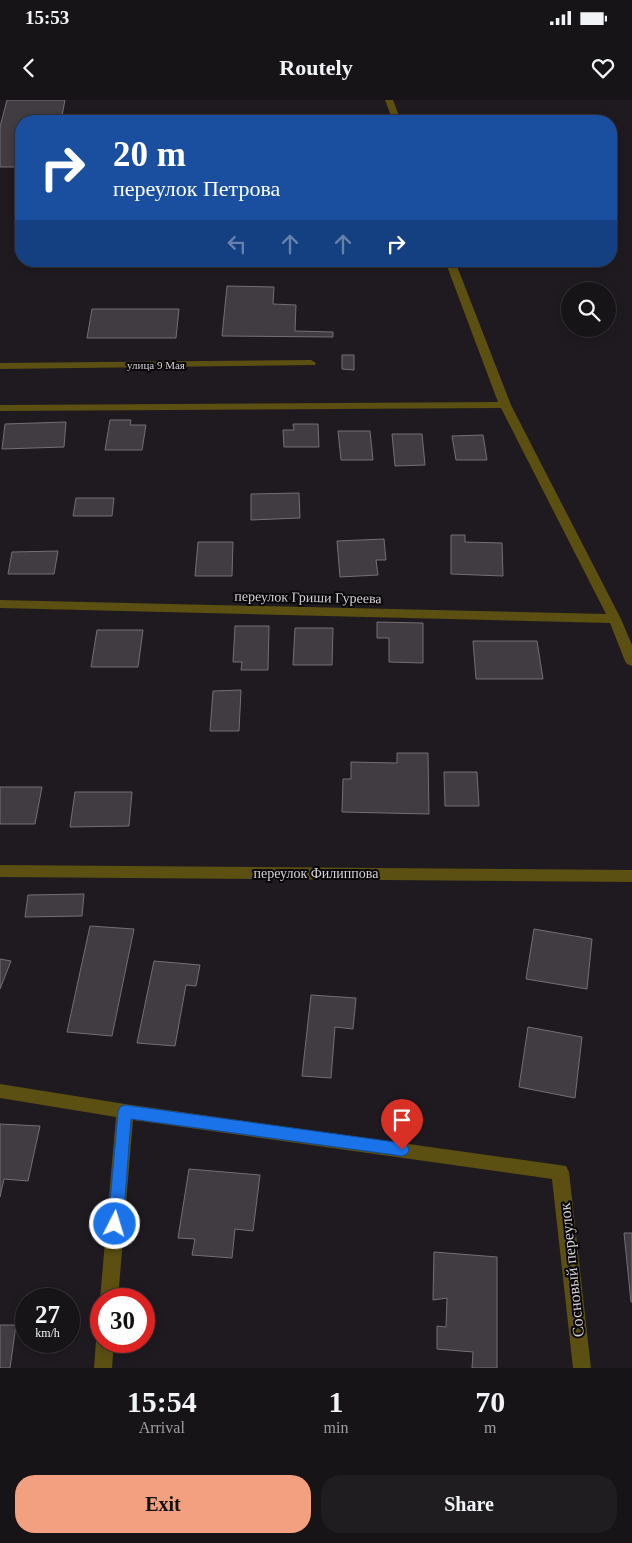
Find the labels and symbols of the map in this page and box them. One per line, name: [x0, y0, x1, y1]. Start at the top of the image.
street label: улица 9 Мая: [127, 359, 185, 371]
street label: переулок Гриши Гуреева: [234, 589, 383, 606]
street label: переулок Филиппова: [254, 866, 379, 881]
pin: [381, 1099, 423, 1150]
position arrow: [88, 1197, 140, 1249]
street label: Сосновый переулок: [556, 1202, 588, 1338]
speed limit sign: 30: [90, 1288, 155, 1353]

